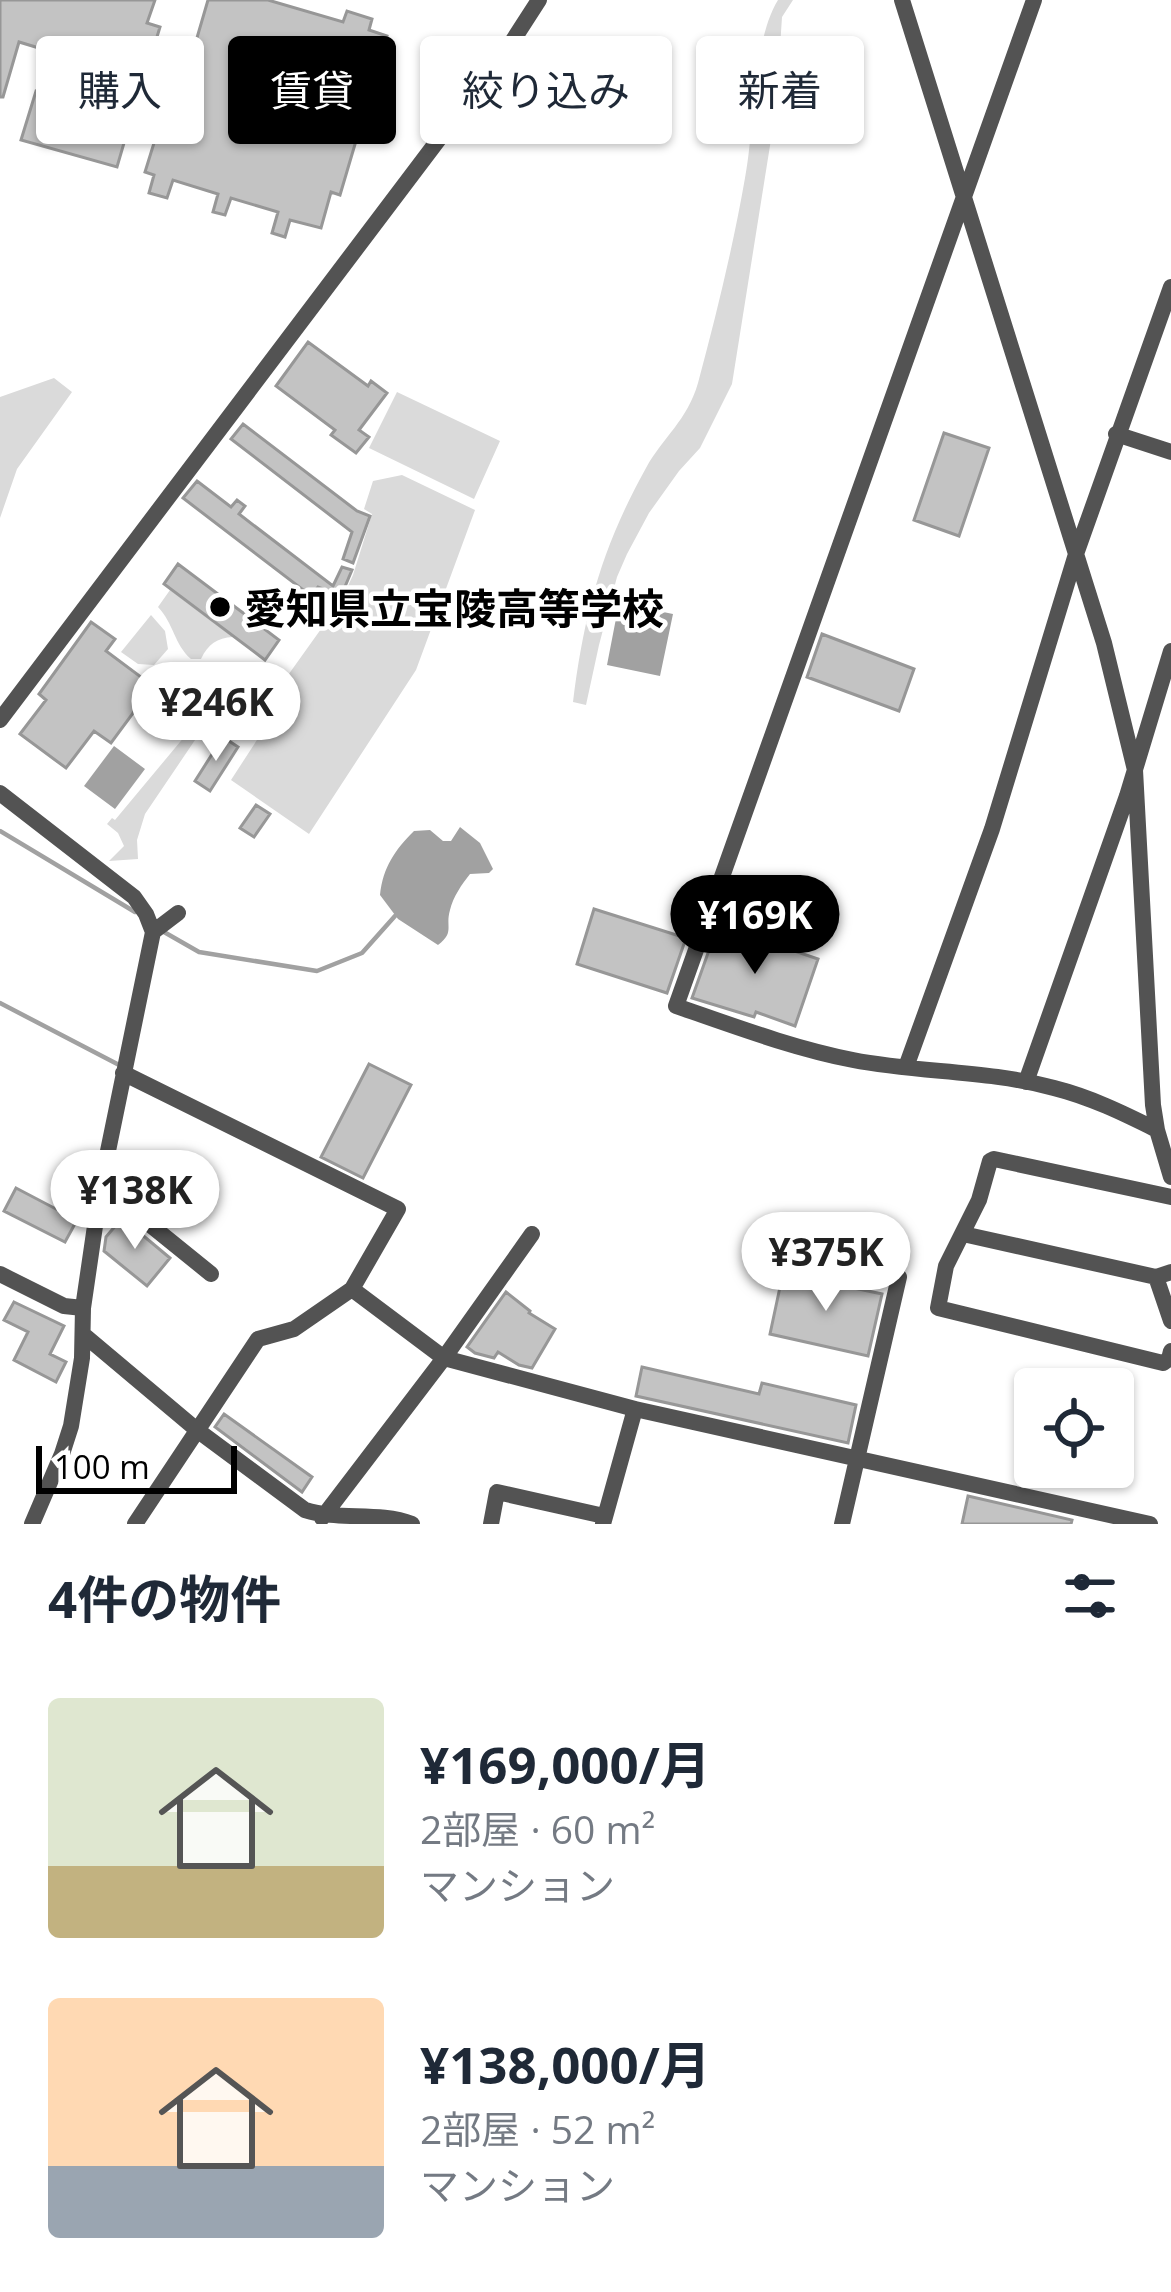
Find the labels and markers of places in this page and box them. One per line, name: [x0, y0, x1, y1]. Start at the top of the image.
place label: 愛知県立宝陵高等学校: [244, 579, 664, 636]
marker: 愛知県立宝陵高等学校: [207, 594, 233, 620]
pin: ¥246K: [132, 662, 300, 764]
pin: ¥169K: [671, 875, 839, 977]
pin: ¥138K: [51, 1150, 219, 1252]
pin: ¥375K: [742, 1212, 910, 1314]

